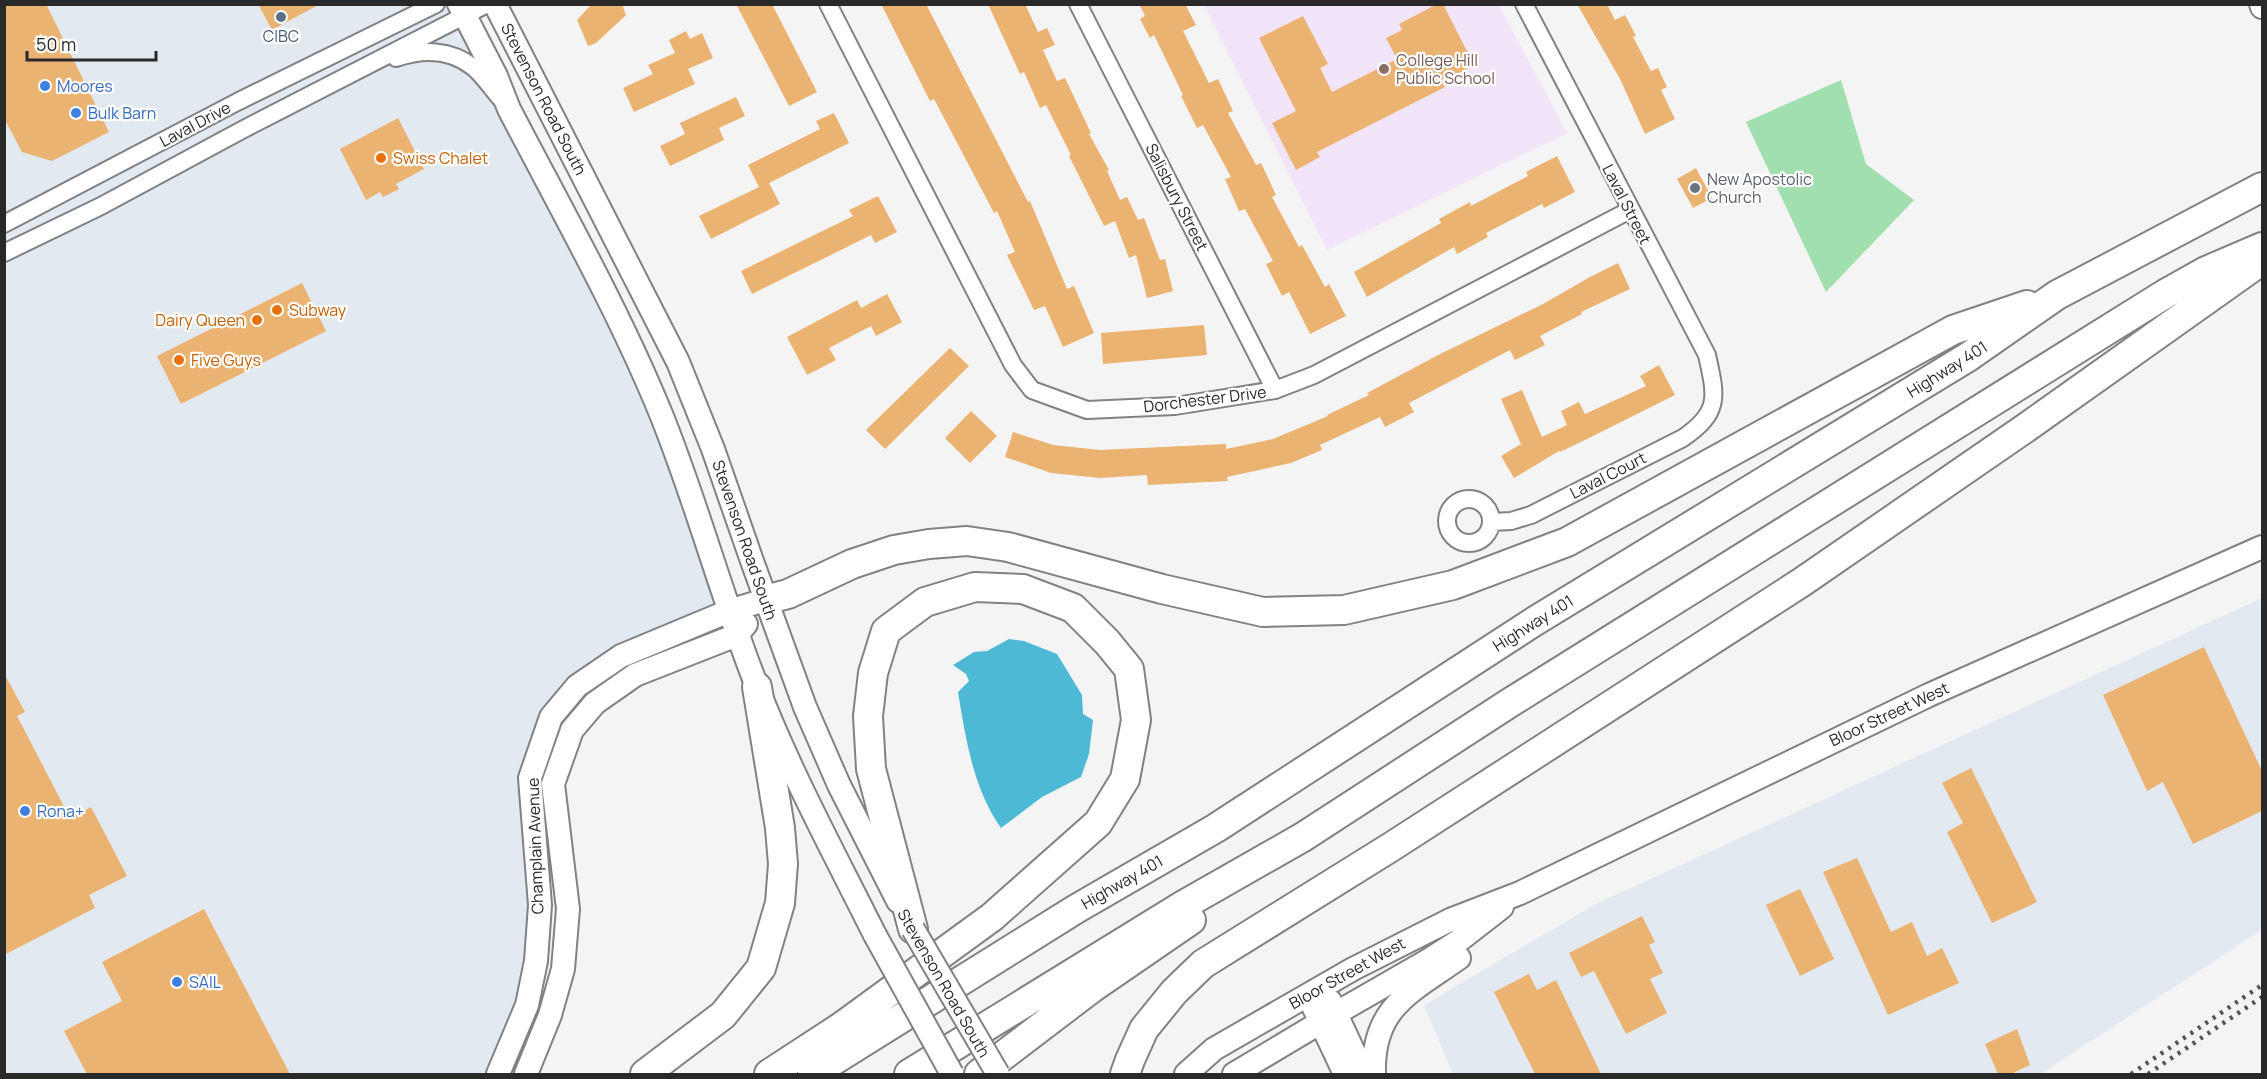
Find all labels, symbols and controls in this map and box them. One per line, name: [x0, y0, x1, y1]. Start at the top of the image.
marker: CIBC: [274, 10, 288, 24]
street label: Stevenson Road South: [496, 19, 592, 179]
scale bar: [27, 24, 156, 62]
place label: CIBC: [263, 25, 299, 47]
text: 50 m: [36, 32, 76, 56]
place label: College Hill Public School: [1396, 49, 1495, 89]
marker: College Hill Public School: [1377, 62, 1391, 76]
place label: Moores: [57, 75, 113, 97]
marker: Moores: [38, 79, 52, 93]
street label: Laval Drive: [156, 96, 234, 152]
place label: Bulk Barn: [88, 102, 156, 124]
marker: Bulk Barn: [69, 106, 83, 120]
street label: Salisbury Street: [1140, 139, 1214, 255]
place label: Swiss Chalet: [393, 147, 488, 169]
marker: Swiss Chalet: [374, 151, 388, 165]
street label: Laval Street: [1597, 160, 1657, 248]
place label: New Apostolic Church: [1707, 168, 1812, 208]
marker: New Apostolic Church: [1688, 181, 1702, 195]
place label: Subway: [289, 299, 347, 321]
marker: Subway: [270, 303, 284, 317]
place label: Dairy Queen: [155, 309, 245, 331]
marker: Dairy Queen: [250, 313, 264, 327]
street label: Highway 401: [1903, 336, 1991, 402]
place label: Five Guys: [191, 349, 261, 371]
marker: Five Guys: [172, 353, 186, 367]
street label: Dorchester Drive: [1142, 381, 1268, 417]
street label: Laval Court: [1566, 446, 1650, 504]
street label: Stevenson Road South: [707, 457, 783, 623]
street label: Highway 401: [1489, 590, 1577, 656]
street label: Bloor Street West: [1826, 677, 1952, 751]
street label: Champlain Avenue: [522, 777, 548, 915]
place label: Rona+: [37, 800, 84, 822]
marker: Rona+: [18, 804, 32, 818]
street label: Highway 401: [1077, 850, 1167, 914]
street label: Stevenson Road South: [893, 905, 995, 1061]
street label: Bloor Street West: [1285, 932, 1409, 1014]
place label: SAIL: [189, 971, 221, 993]
marker: SAIL: [170, 975, 184, 989]

